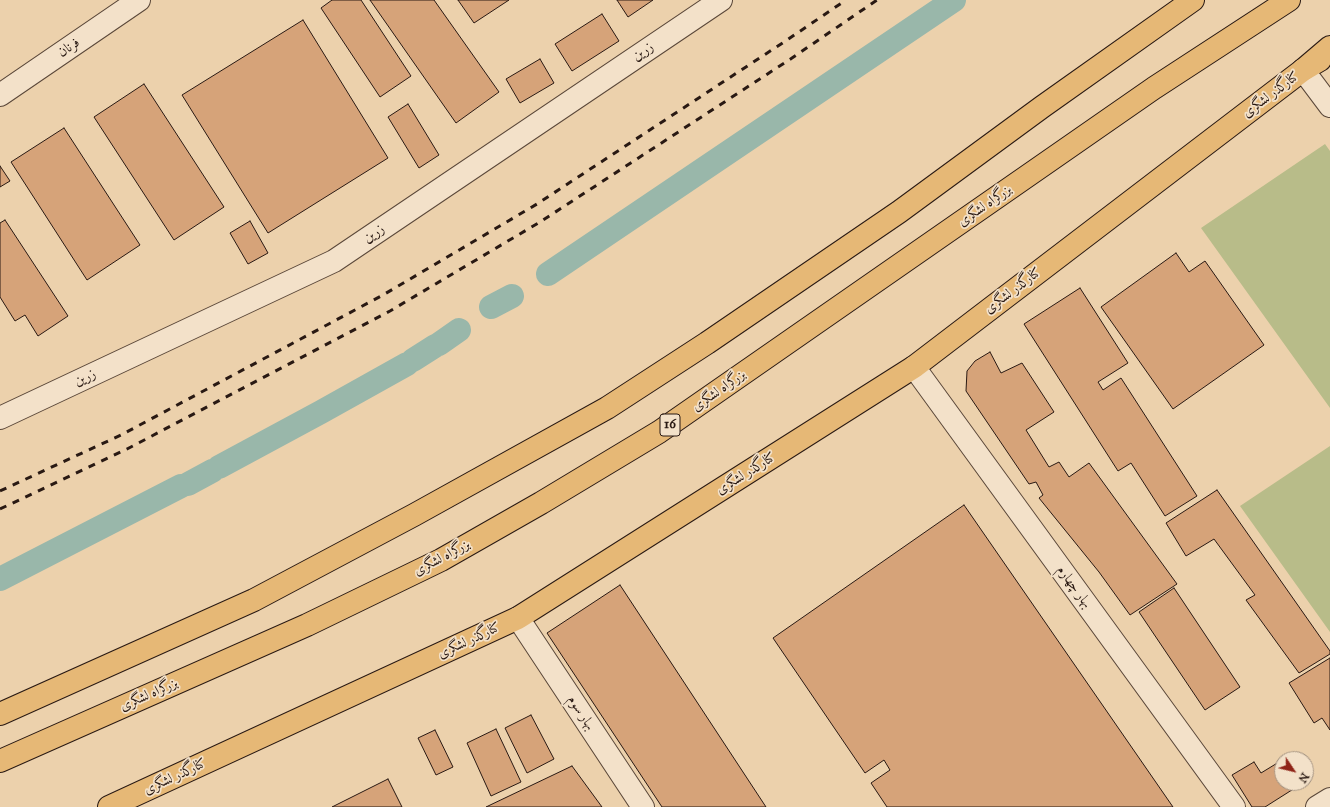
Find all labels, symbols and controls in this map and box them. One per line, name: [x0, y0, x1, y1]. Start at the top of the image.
street label: فرنان: [55, 35, 83, 61]
street label: زرین: [629, 39, 657, 65]
street label: کنارگذر لشگری: [1239, 68, 1303, 122]
street label: بزرگراه لشگری: [955, 181, 1015, 231]
street label: زرین: [360, 221, 388, 247]
street label: کنارگذر لشگری: [981, 264, 1045, 318]
street label: زرین: [71, 366, 99, 390]
street label: بزرگراه لشگری: [689, 366, 749, 416]
road number: 16: [660, 414, 680, 436]
street label: کنارگذر لشگری: [713, 449, 779, 499]
street label: بزرگراه لشگری: [411, 536, 473, 580]
street label: بهار چهارم: [1053, 562, 1095, 612]
street label: کنارگذر لشگری: [435, 619, 503, 663]
street label: بزرگراه لشگری: [117, 675, 181, 715]
street label: بهار سوم: [564, 692, 598, 734]
north arrow: [1274, 751, 1314, 791]
street label: کنارگذر لشگری: [141, 755, 209, 799]
text: N: [1295, 770, 1311, 785]

